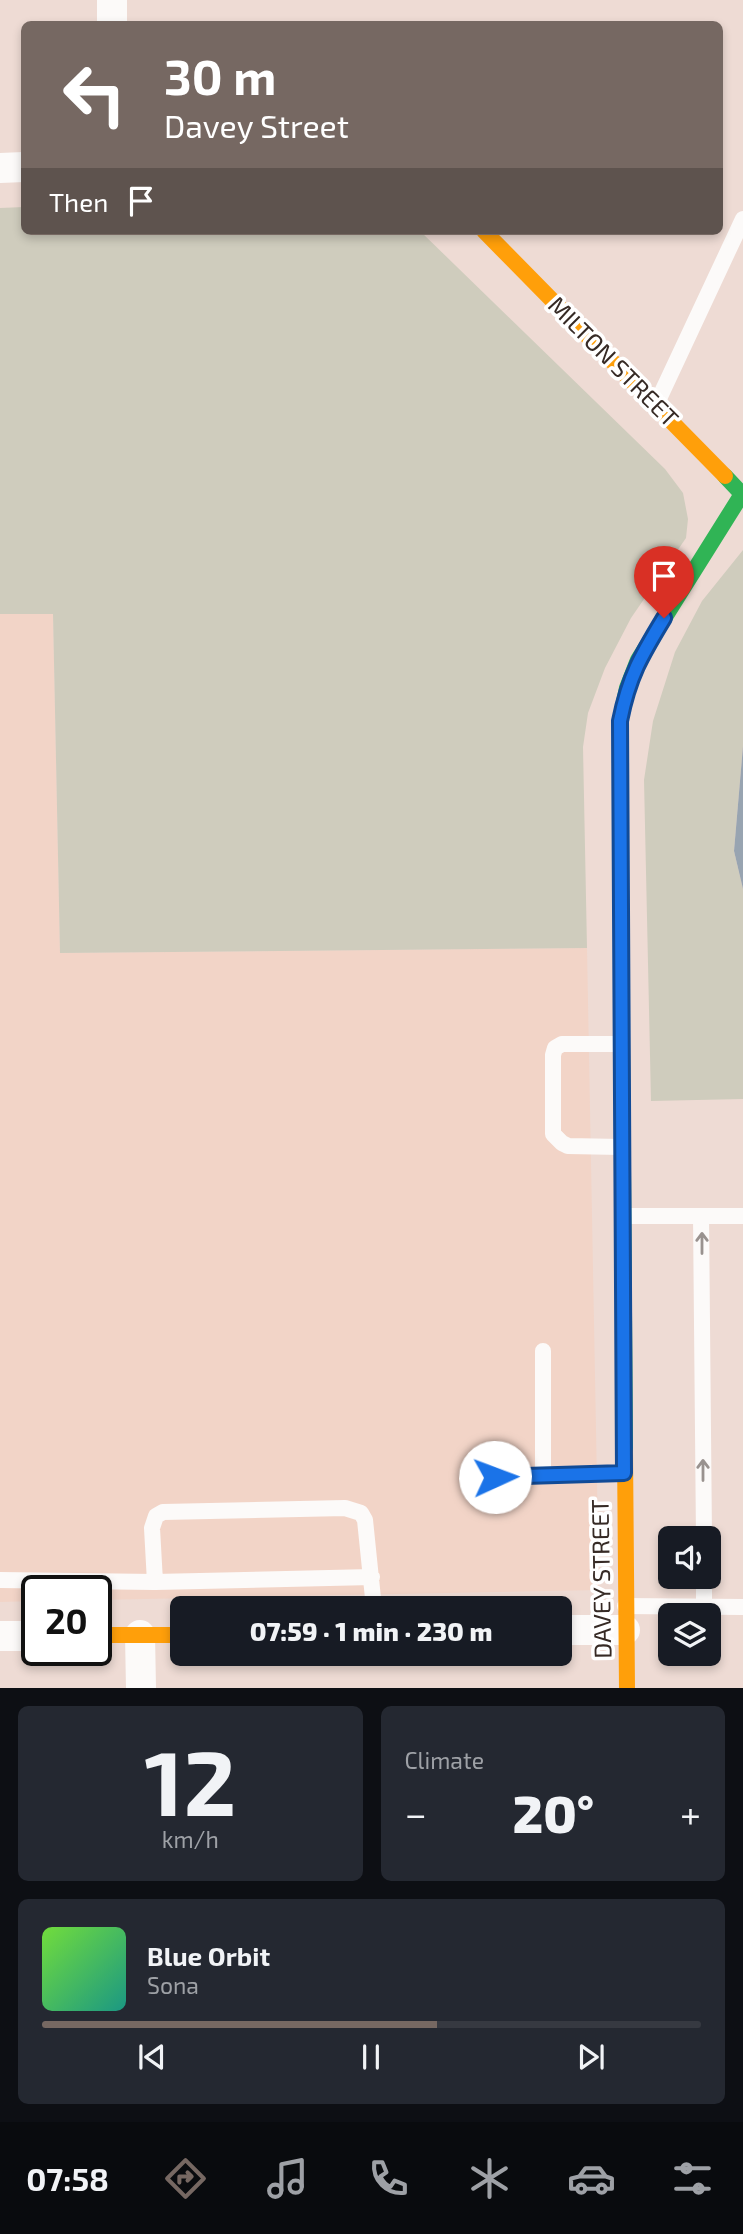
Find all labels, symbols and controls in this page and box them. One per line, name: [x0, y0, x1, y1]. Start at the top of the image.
text: 30 m: [164, 46, 276, 105]
icon: left: [49, 49, 140, 140]
text: Davey Street: [164, 106, 349, 144]
icon: arrive: [122, 182, 160, 220]
text: Then: [49, 186, 108, 217]
street label: MILTON STREET: [543, 290, 685, 432]
pin: [634, 546, 694, 618]
icon: arrive: [645, 557, 683, 595]
one-way arrow: [695, 1231, 708, 1254]
position arrow: [458, 1440, 532, 1514]
one-way arrow: [696, 1459, 710, 1482]
street label: DAVEY STREET: [585, 1499, 616, 1659]
map controls: [658, 1526, 721, 1666]
button: sound: [658, 1526, 721, 1589]
speed limit sign: 20: [21, 1575, 112, 1666]
button: layers: [658, 1603, 721, 1666]
text: 07:59 · 1 min · 230 m: [250, 1615, 492, 1646]
text: 12: [144, 1725, 236, 1834]
text: Climate: [405, 1746, 484, 1774]
text: 20°: [513, 1781, 594, 1843]
text: −: [405, 1790, 427, 1836]
text: +: [680, 1790, 701, 1836]
text: km/h: [162, 1825, 219, 1853]
text: Blue Orbit: [147, 1940, 270, 1971]
text: Sona: [147, 1971, 199, 1999]
icon: previous: [133, 2038, 171, 2076]
icon: pause: [352, 2038, 390, 2076]
icon: next: [572, 2038, 610, 2076]
icon: directions: [161, 2154, 210, 2203]
icon: music: [263, 2154, 312, 2203]
icon: phone: [364, 2154, 413, 2203]
icon: climate: [465, 2154, 514, 2203]
icon: car: [567, 2154, 616, 2203]
icon: filters: [668, 2154, 717, 2203]
text: 07:58: [26, 2159, 109, 2197]

